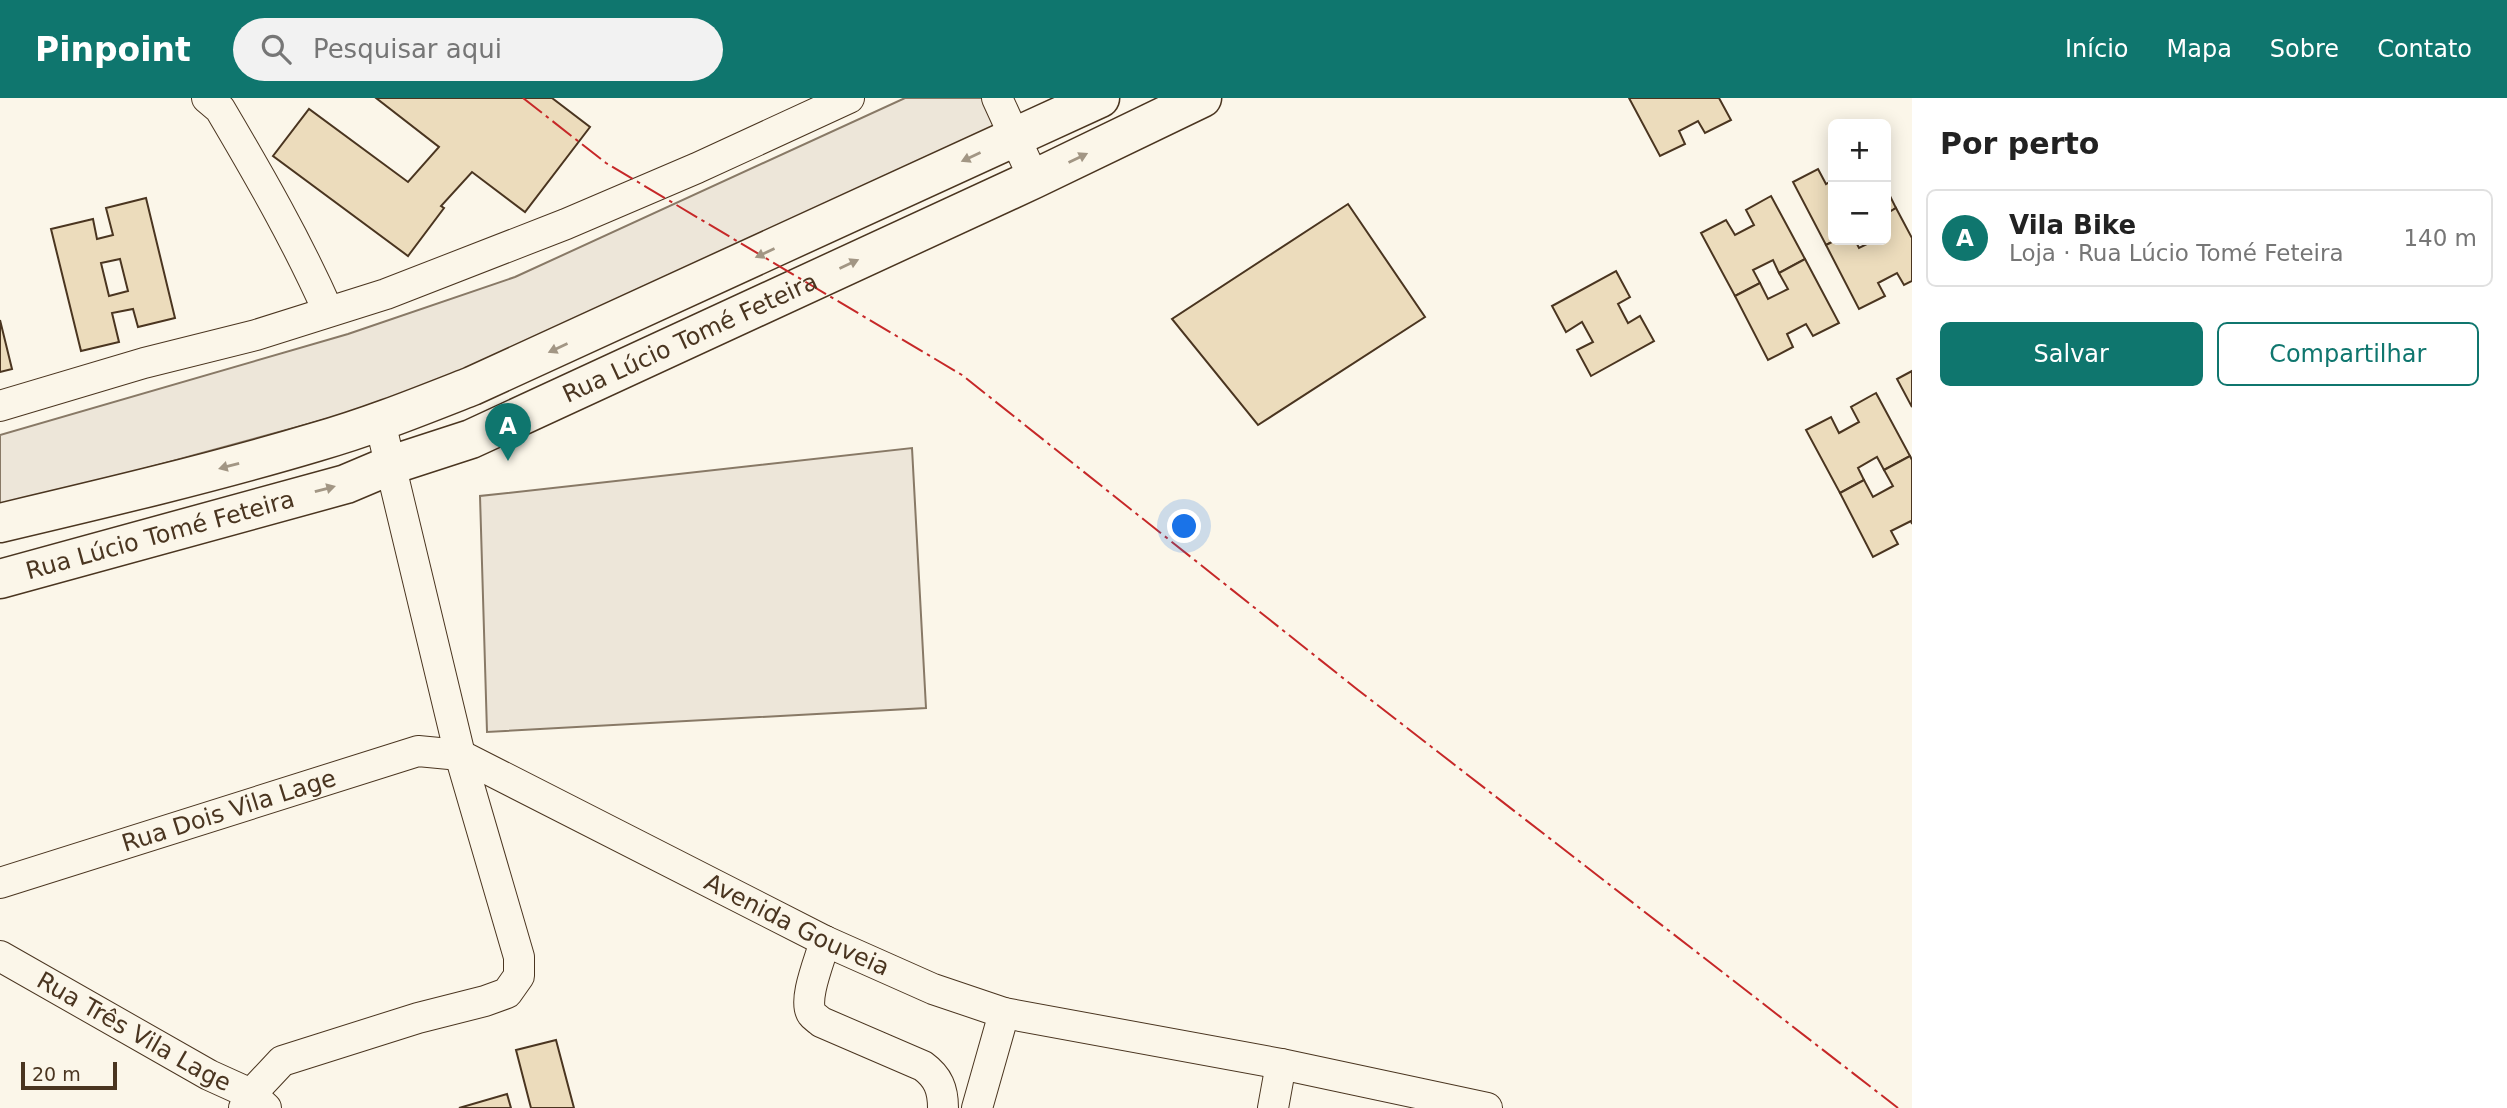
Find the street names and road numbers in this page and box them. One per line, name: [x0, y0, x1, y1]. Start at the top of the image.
street label: Rua Lúcio Tomé Feteira: [558, 267, 822, 409]
street label: Rua Lúcio Tomé Feteira: [23, 485, 298, 585]
street label: Rua Dois Vila Lage: [118, 764, 339, 858]
street label: Avenida Gouveia: [700, 868, 894, 982]
street label: Rua Três Vila Lage: [32, 966, 235, 1097]

